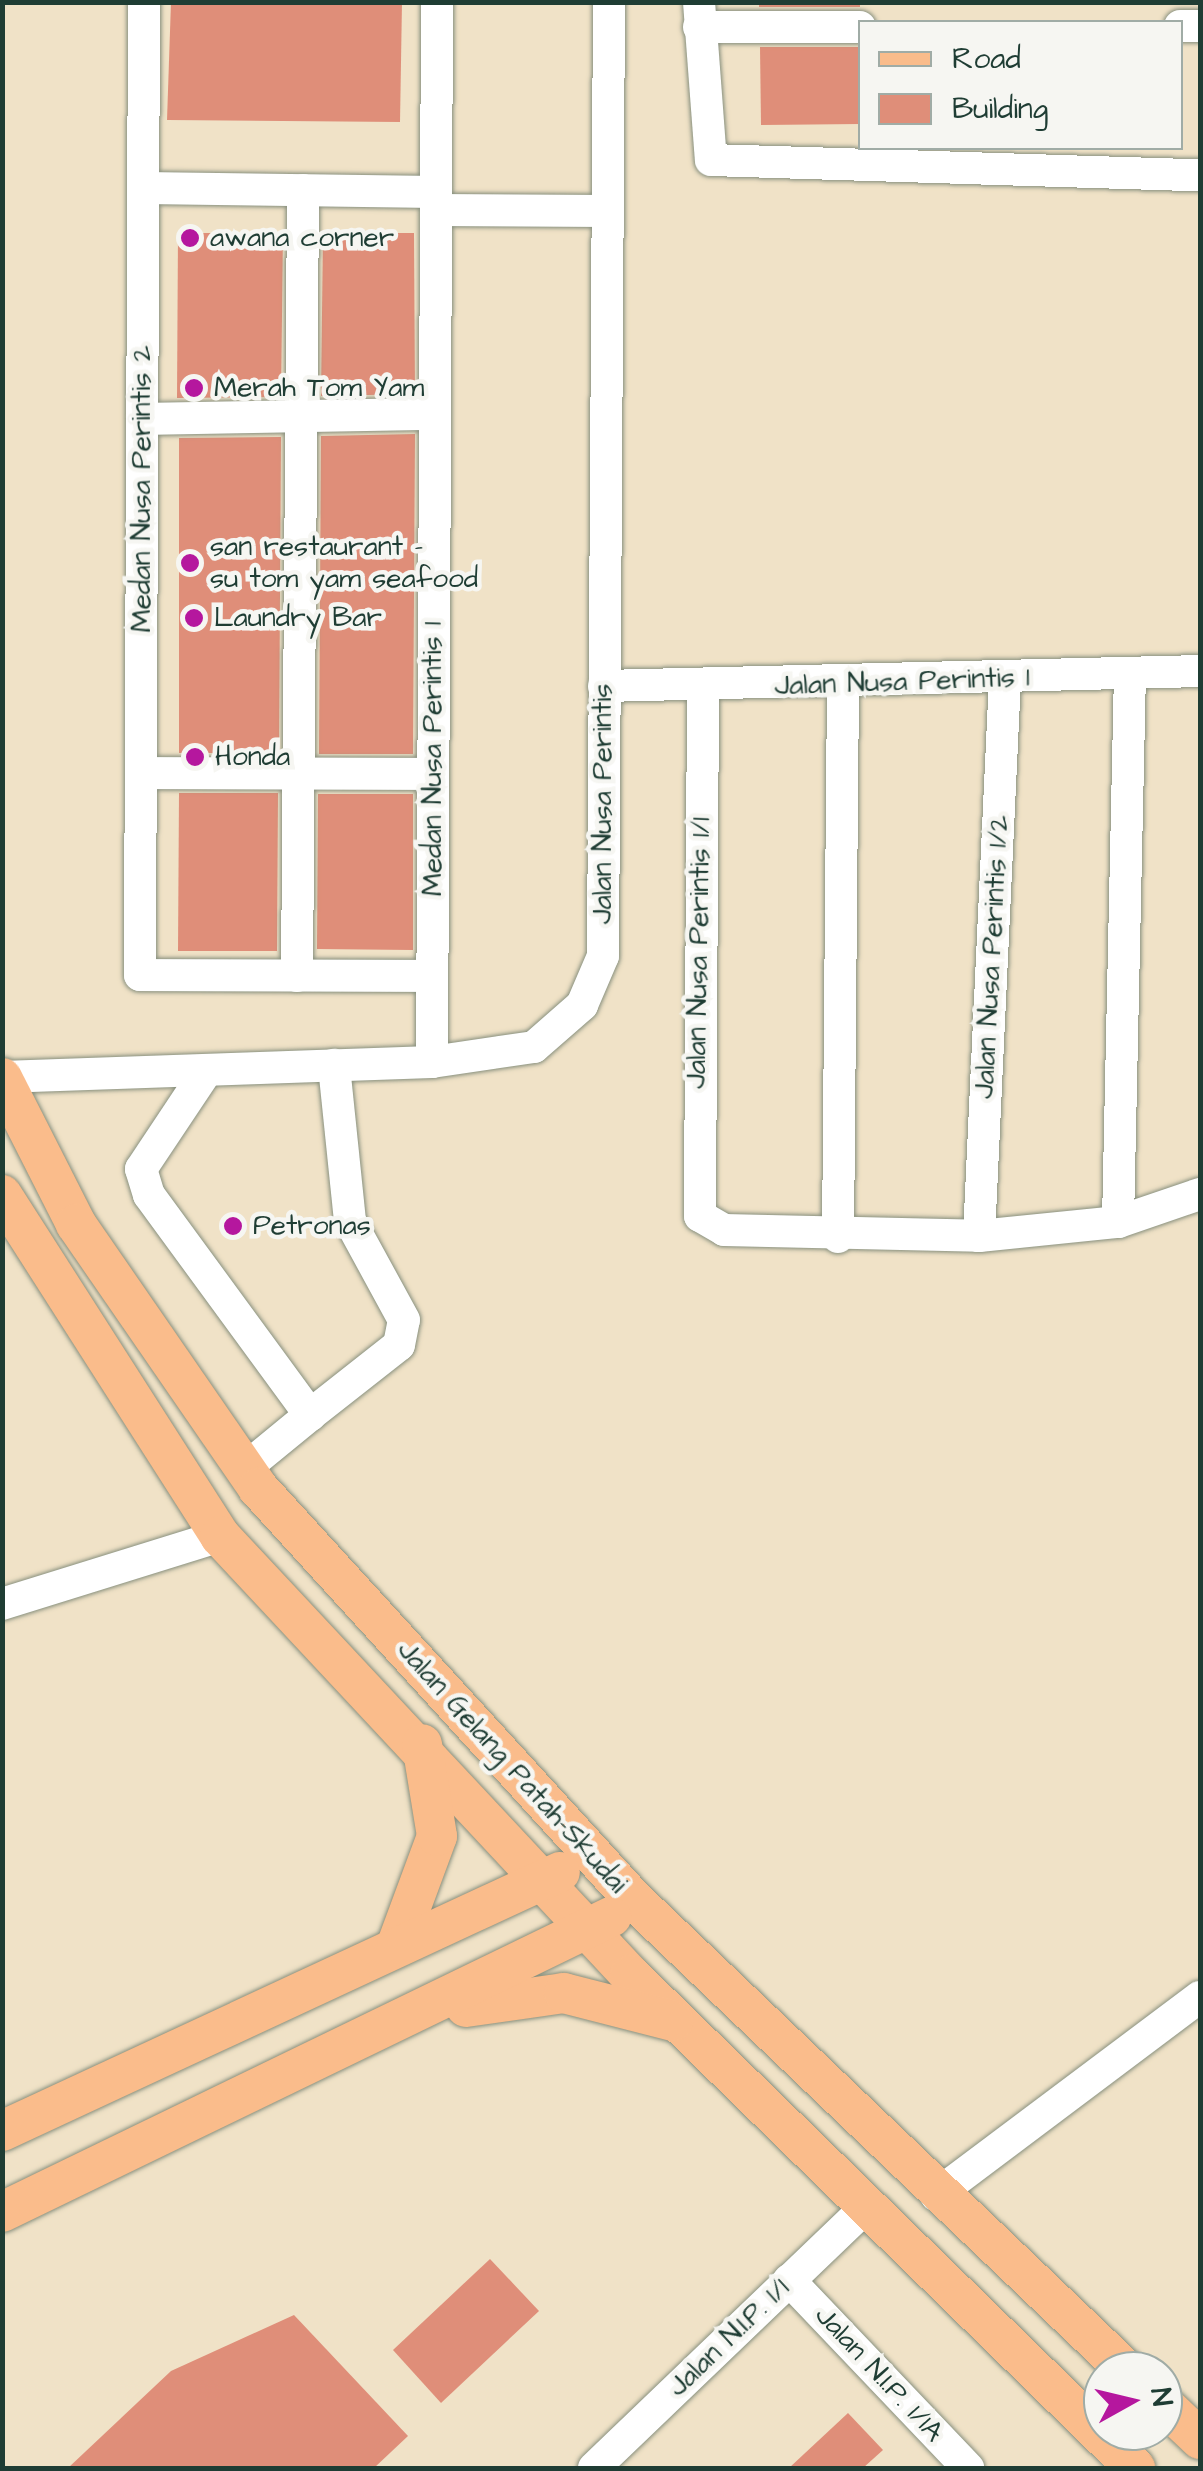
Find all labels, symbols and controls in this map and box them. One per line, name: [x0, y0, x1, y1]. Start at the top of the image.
legend: [858, 20, 1183, 150]
text: Road: [952, 38, 1021, 80]
text: Building: [952, 88, 1048, 130]
place label: awana corner: [210, 221, 394, 255]
marker: awana corner: [179, 227, 201, 249]
street label: Medan Nusa Perintis 2: [125, 346, 159, 632]
place label: Merah Tom Yam: [214, 371, 424, 405]
marker: Merah Tom Yam: [183, 377, 205, 399]
place label: san restaurant - su tom yam seafood: [210, 530, 478, 596]
marker: san restaurant - su tom yam seafood: [179, 552, 201, 574]
place label: Laundry Bar: [214, 601, 382, 635]
marker: Laundry Bar: [183, 607, 205, 629]
street label: Medan Nusa Perintis 1: [416, 622, 450, 896]
street label: Jalan Nusa Perintis 1: [774, 661, 1030, 703]
street label: Jalan Nusa Perintis: [586, 684, 620, 924]
place label: Honda: [215, 740, 290, 774]
marker: Honda: [184, 746, 206, 768]
street label: Jalan Nusa Perintis 1/2: [968, 814, 1016, 1100]
street label: Jalan Nusa Perintis 1/1: [680, 817, 718, 1089]
place label: Petronas: [253, 1209, 371, 1243]
marker: Petronas: [222, 1215, 244, 1237]
street label: Jalan Gelang Patah-Skudai: [390, 1634, 634, 1900]
street label: Jalan N.I.P. 1/1: [661, 2272, 797, 2404]
street label: Jalan N.I.P. 1/1A: [808, 2299, 950, 2449]
north arrow: [1083, 2351, 1183, 2451]
text: N: [1141, 2386, 1182, 2408]

